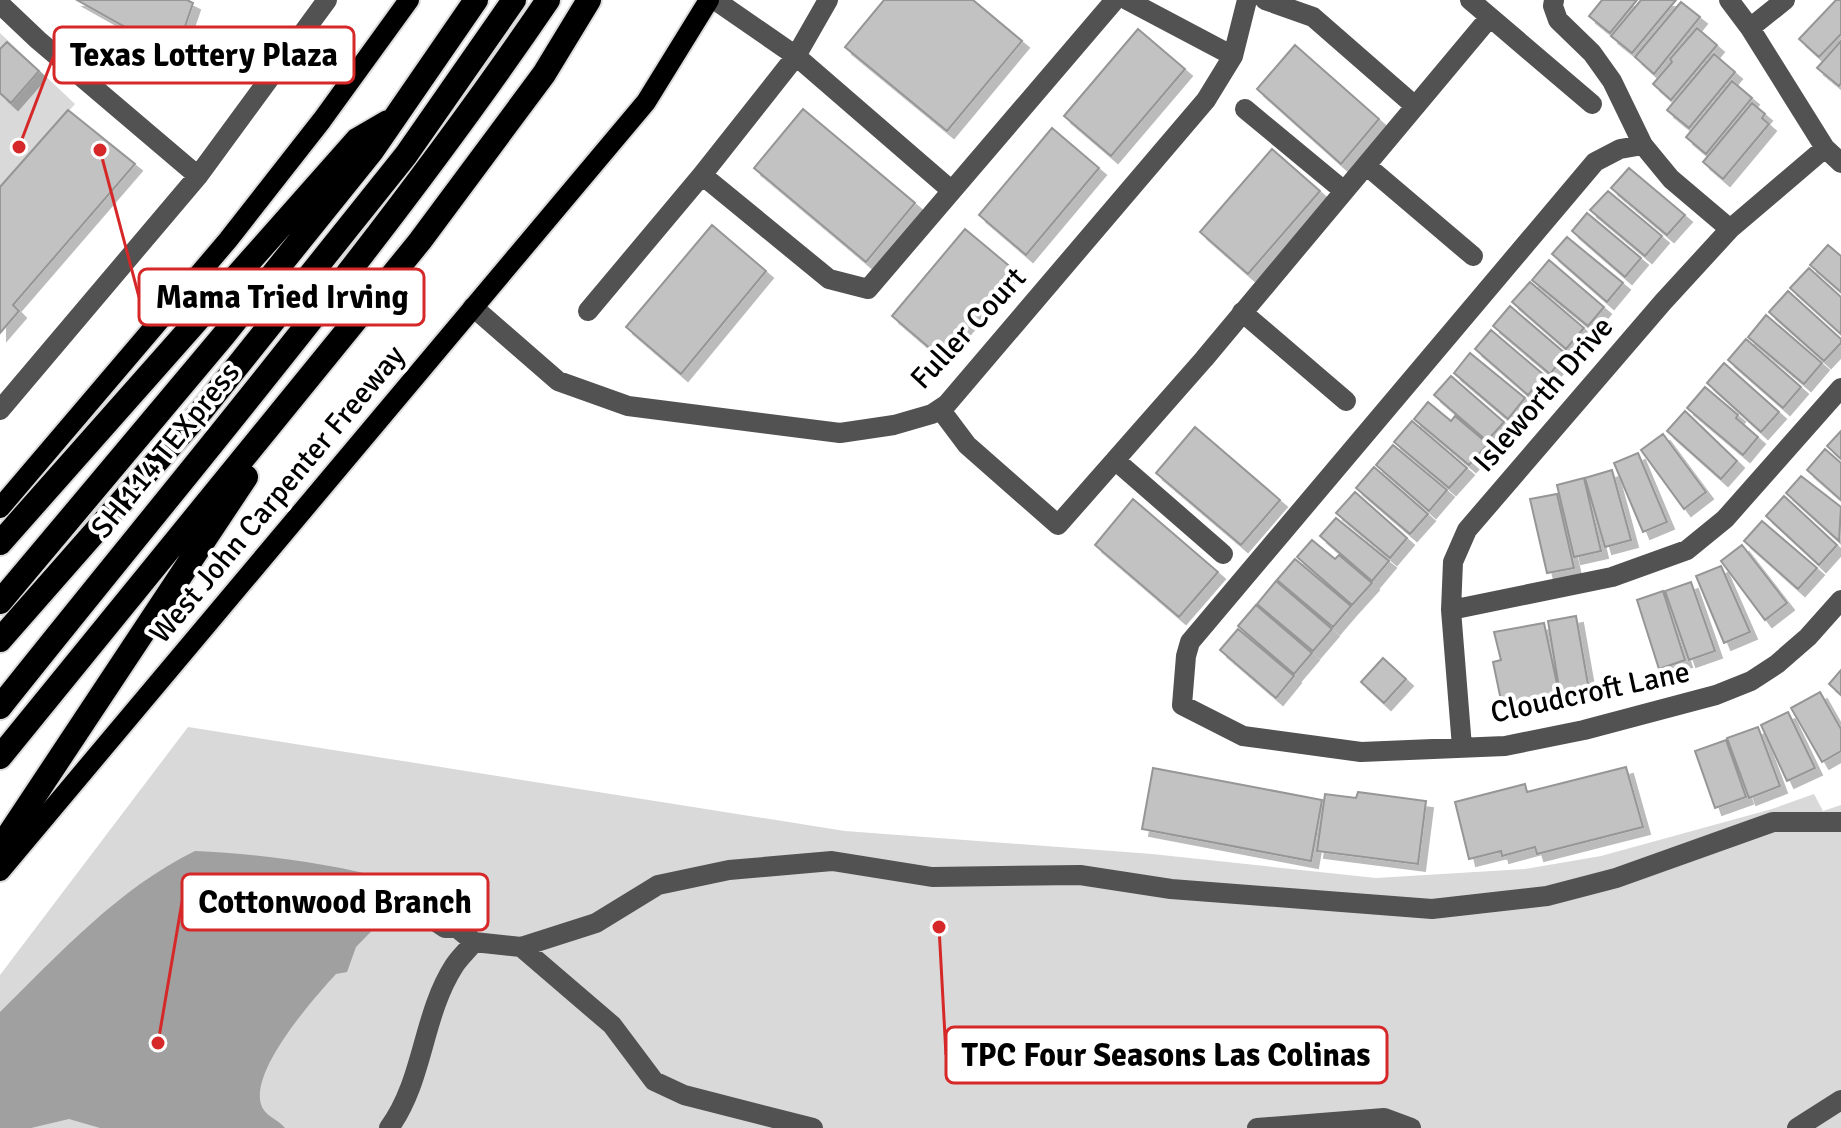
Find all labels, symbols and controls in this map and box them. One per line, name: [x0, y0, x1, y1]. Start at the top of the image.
callout: Texas Lottery Plaza: [54, 27, 354, 83]
text: Texas Lottery Plaza: [70, 36, 338, 75]
street label: Fuller Court: [903, 260, 1034, 397]
callout: Mama Tried Irving: [139, 269, 424, 325]
text: Mama Tried Irving: [155, 278, 409, 317]
street label: Isleworth Drive: [1466, 309, 1621, 480]
street label: West John Carpenter Freeway: [142, 338, 413, 651]
street label: SH 114 TEXpress: [83, 355, 248, 546]
street label: Cloudcroft Lane: [1487, 653, 1693, 732]
callout: Cottonwood Branch: [182, 874, 488, 930]
text: Cottonwood Branch: [198, 883, 472, 922]
callout: TPC Four Seasons Las Colinas: [946, 1027, 1387, 1083]
text: TPC Four Seasons Las Colinas: [961, 1036, 1371, 1075]

